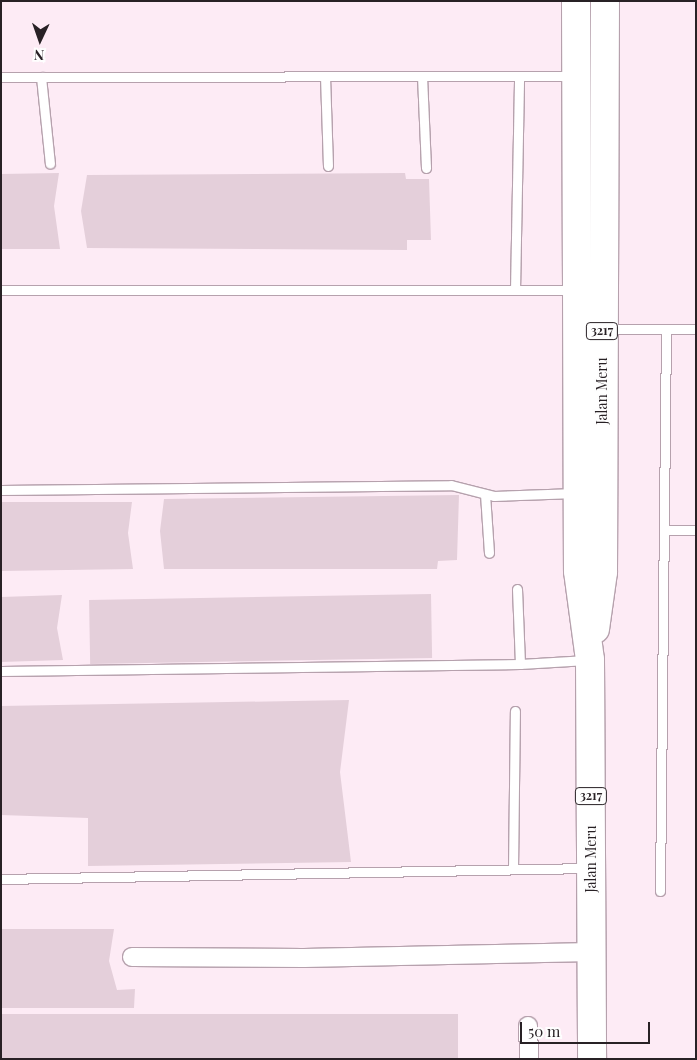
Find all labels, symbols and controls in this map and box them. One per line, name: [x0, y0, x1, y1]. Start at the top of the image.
north arrow: [15, 15, 65, 65]
text: N: [34, 46, 45, 65]
road number: 3217: [586, 322, 618, 341]
street label: Jalan Meru: [594, 357, 610, 425]
road number: 3217: [575, 786, 607, 806]
street label: Jalan Meru: [583, 825, 599, 893]
scale bar: [522, 1012, 652, 1044]
text: 50 m: [528, 1021, 560, 1041]

